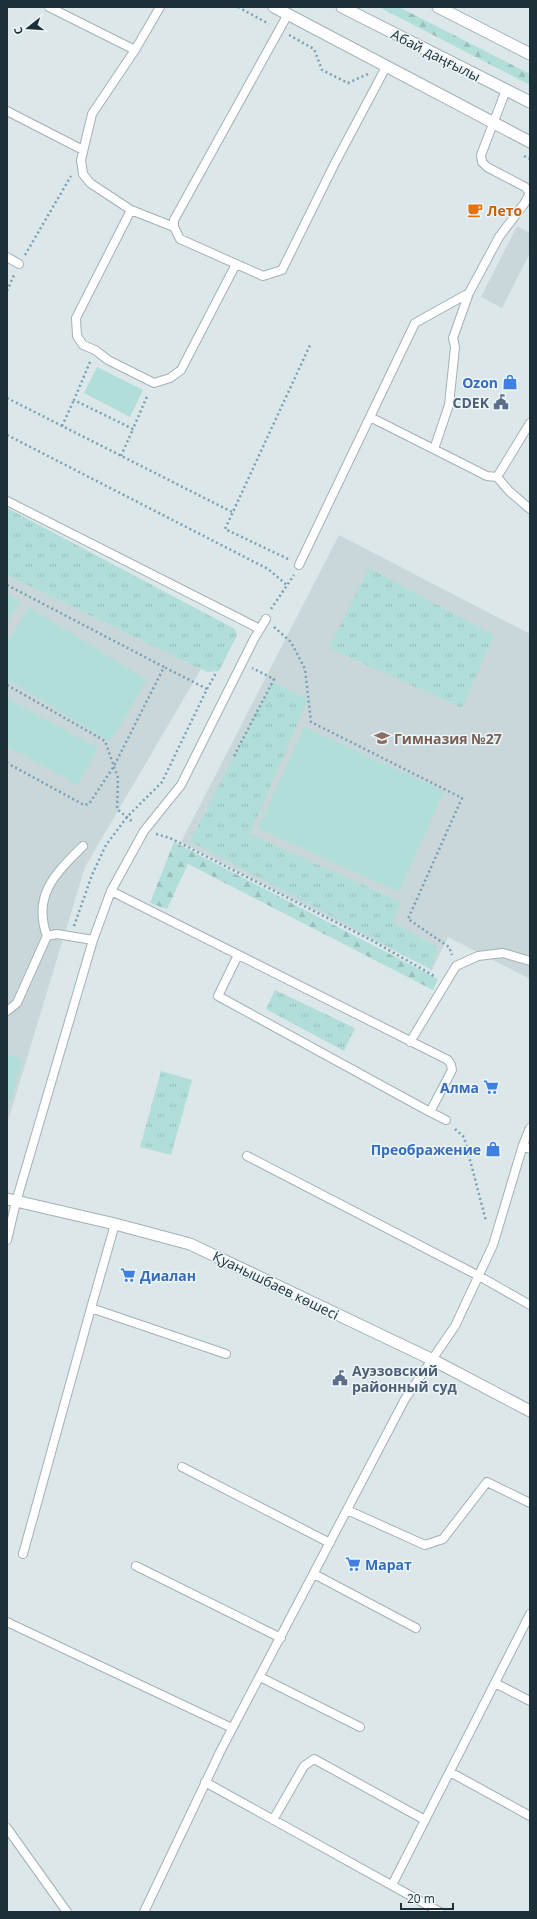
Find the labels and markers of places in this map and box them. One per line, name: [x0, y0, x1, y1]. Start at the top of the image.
cafe icon: Лето: [466, 201, 484, 219]
place label: Лето: [487, 201, 522, 220]
place label: Ozon: [462, 373, 498, 392]
shop icon: Ozon: [501, 373, 519, 391]
place label: CDEK: [453, 393, 490, 412]
public building icon: CDEK: [492, 393, 510, 411]
school or university icon: Гимназия №27: [373, 729, 391, 747]
place label: Гимназия №27: [394, 729, 502, 748]
place label: Алма: [440, 1078, 479, 1097]
supermarket icon: Алма: [482, 1078, 500, 1096]
place label: Преображение: [371, 1140, 481, 1159]
shop icon: Преображение: [484, 1140, 502, 1158]
supermarket icon: Диалан: [119, 1266, 137, 1284]
place label: Диалан: [140, 1266, 196, 1285]
place label: Ауэзовский районный суд: [352, 1361, 457, 1396]
public building icon: Ауэзовский районный суд: [331, 1369, 349, 1387]
supermarket icon: Марат: [344, 1555, 362, 1573]
place label: Марат: [365, 1555, 412, 1574]

